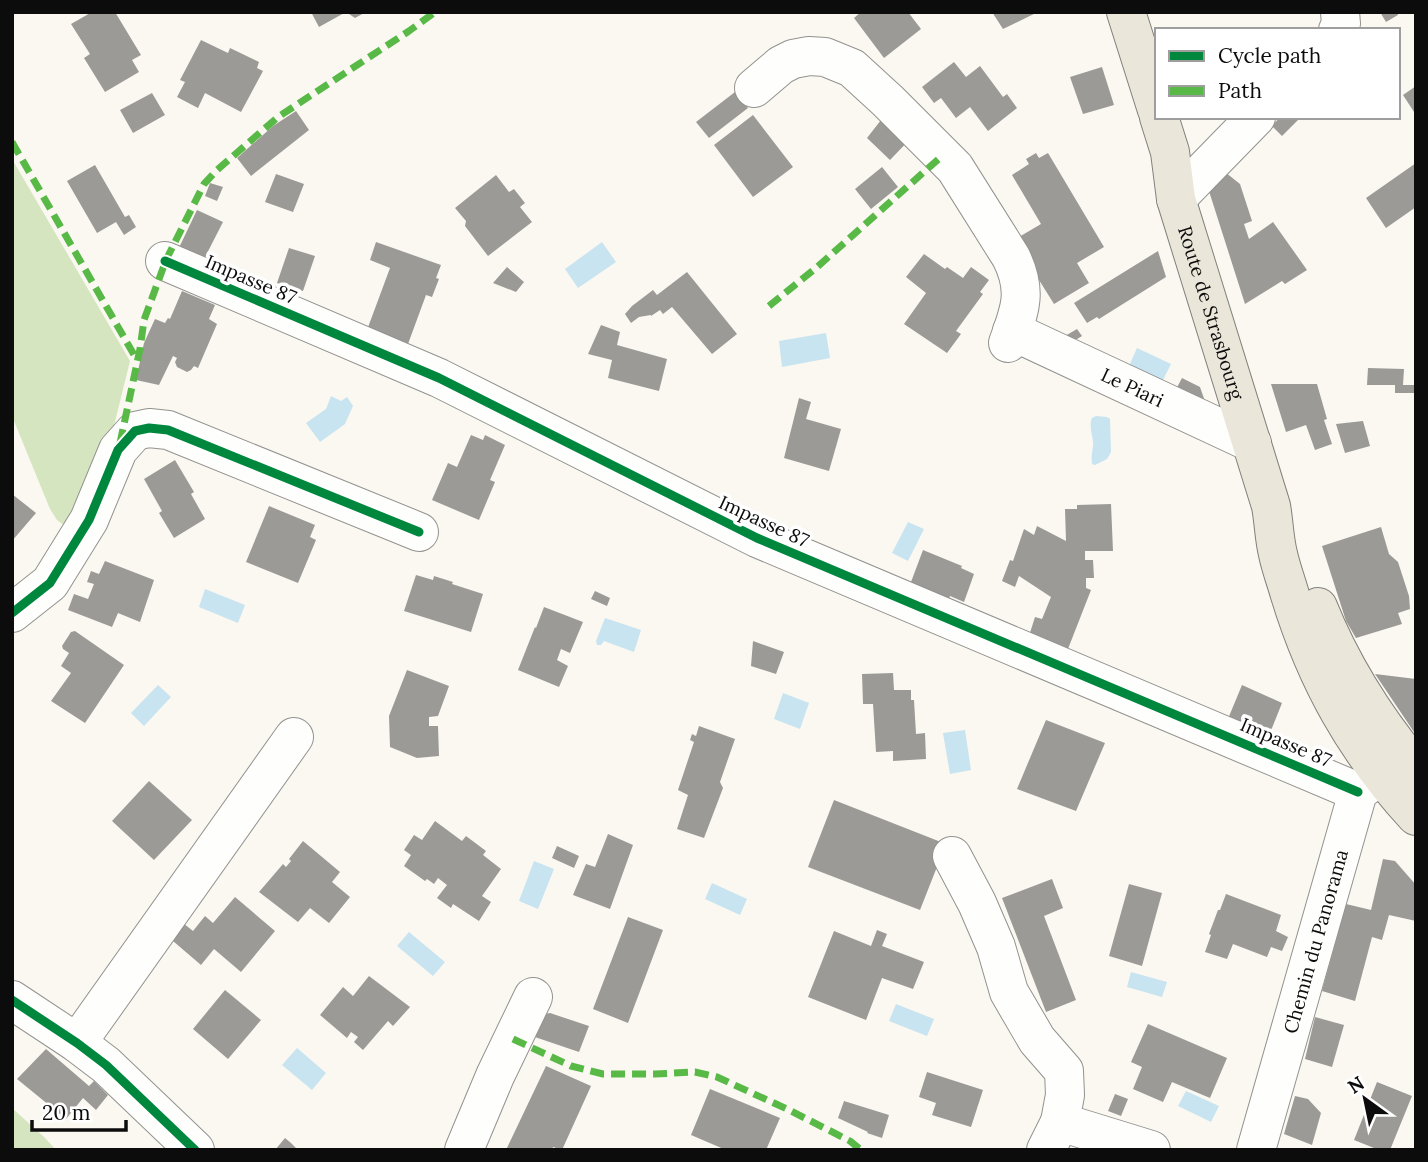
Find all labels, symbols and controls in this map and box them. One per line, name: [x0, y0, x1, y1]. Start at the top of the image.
legend: [1155, 28, 1400, 119]
text: Cycle path: [1218, 42, 1321, 69]
text: Path: [1218, 77, 1262, 104]
street label: Route de Strasbourg: [1173, 223, 1249, 403]
street label: Impasse 87: [202, 249, 300, 309]
street label: Le Piari: [1097, 362, 1168, 412]
street label: Impasse 87: [715, 490, 813, 552]
street label: Impasse 87: [1237, 712, 1335, 772]
street label: Chemin du Panorama: [1278, 846, 1353, 1036]
north arrow: [1330, 1064, 1400, 1134]
text: N: [1343, 1071, 1369, 1099]
scale bar: [32, 1088, 126, 1132]
text: 20 m: [42, 1099, 91, 1126]

